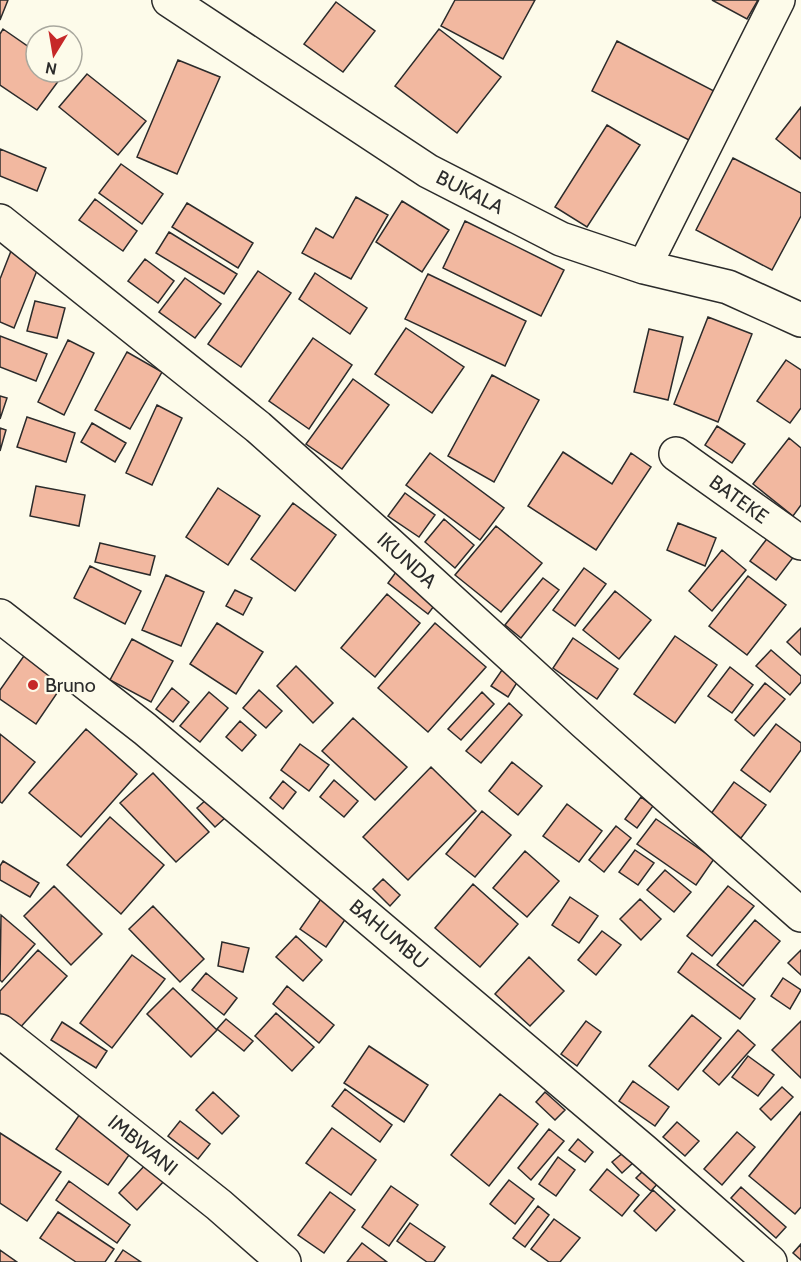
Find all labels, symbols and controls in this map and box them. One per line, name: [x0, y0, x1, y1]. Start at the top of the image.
north arrow: [24, 24, 84, 84]
text: N: [44, 58, 59, 79]
street label: BUKALA: [432, 165, 508, 219]
street label: BATEKE: [705, 470, 773, 528]
street label: IKUNDA: [372, 527, 442, 593]
place label: Bruno: [45, 673, 96, 697]
marker: Bruno: [26, 678, 40, 692]
street label: BAHUMBU: [345, 894, 433, 974]
street label: IMBWANI: [103, 1110, 183, 1180]

